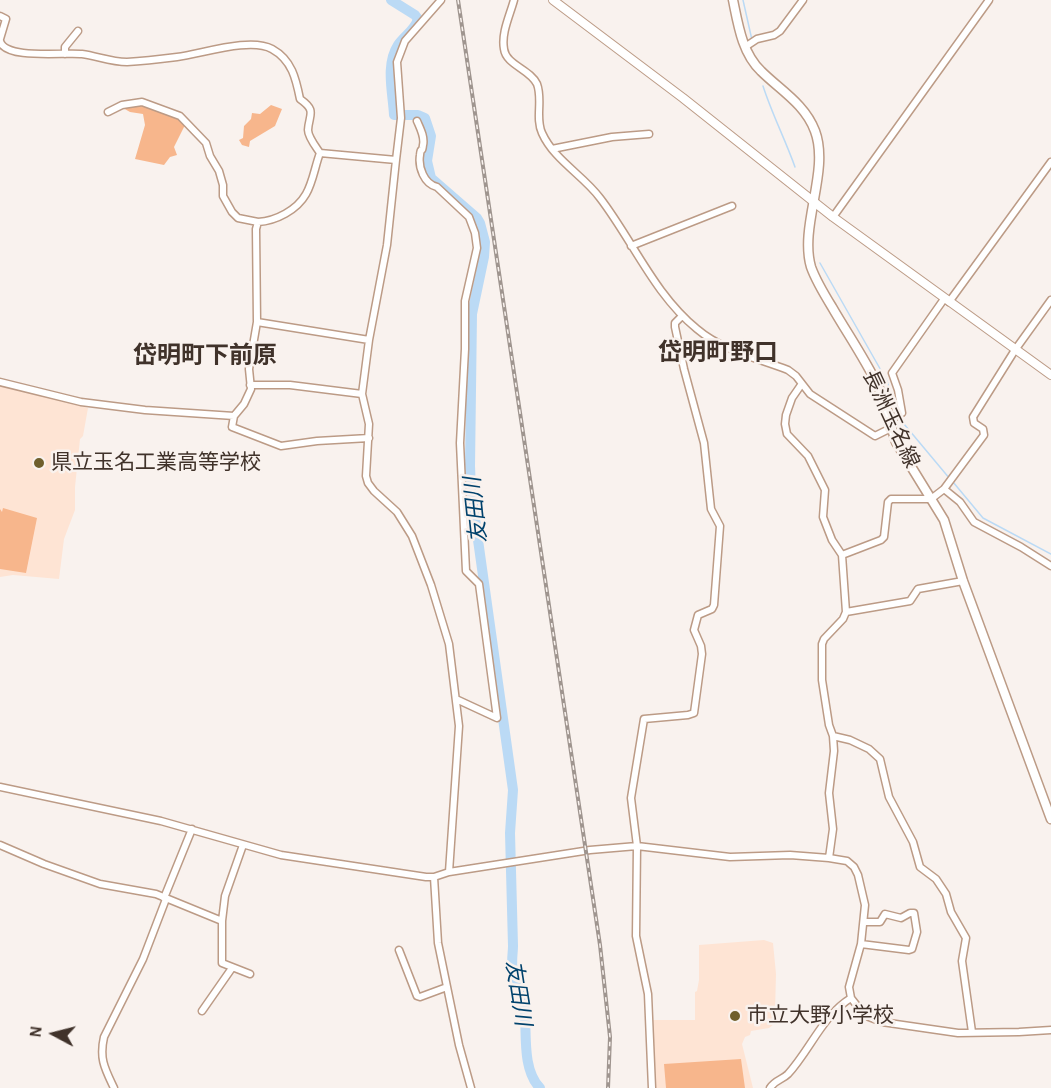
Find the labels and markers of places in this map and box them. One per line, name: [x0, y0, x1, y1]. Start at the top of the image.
place label: 県立玉名工業高等学校: [51, 450, 261, 476]
marker: 県立玉名工業高等学校: [32, 456, 46, 470]
place label: 市立大野小学校: [747, 1003, 894, 1029]
marker: 市立大野小学校: [728, 1009, 742, 1023]

